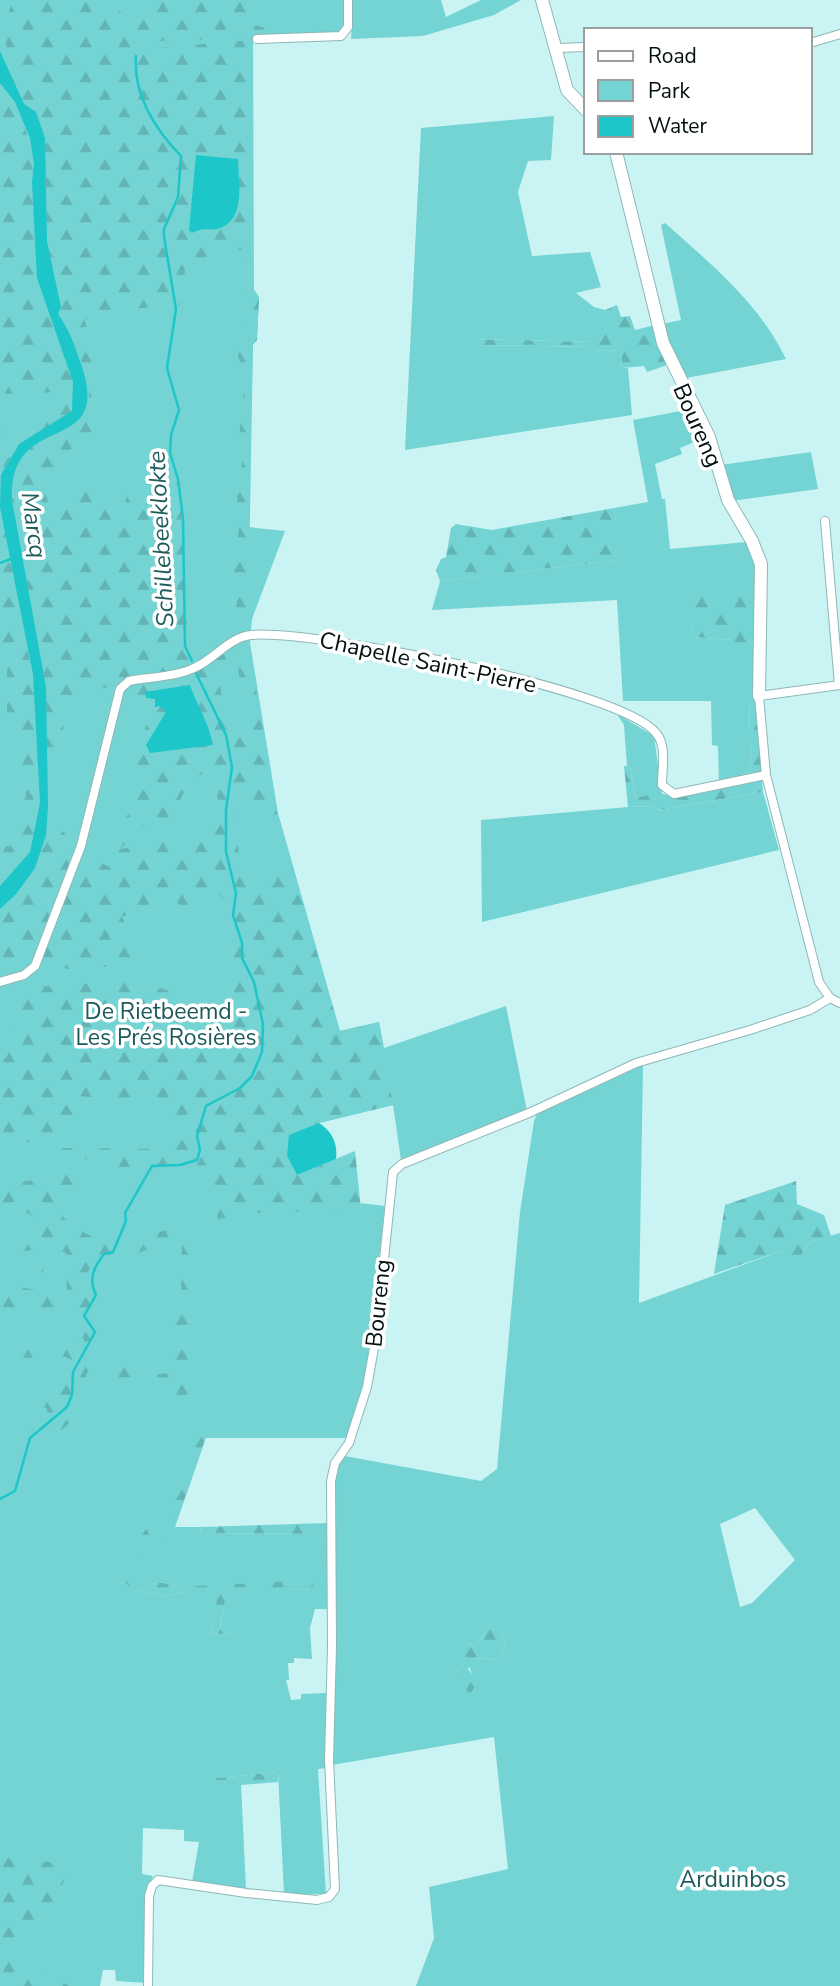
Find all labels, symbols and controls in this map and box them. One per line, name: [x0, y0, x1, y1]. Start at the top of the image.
legend: [584, 28, 812, 154]
text: Road: [648, 42, 697, 70]
text: Park: [648, 77, 690, 105]
text: Water: [648, 112, 707, 140]
street label: Boureng: [665, 379, 730, 472]
water label: Schillebeeklokte: [140, 450, 182, 628]
water label: Marcq: [14, 490, 54, 560]
street label: Chapelle Saint-Pierre: [317, 624, 539, 701]
park label: De Rietbeemd - Les Prés Rosières: [75, 996, 257, 1053]
street label: Boureng: [358, 1258, 399, 1348]
park label: Arduinbos: [680, 1864, 786, 1895]

